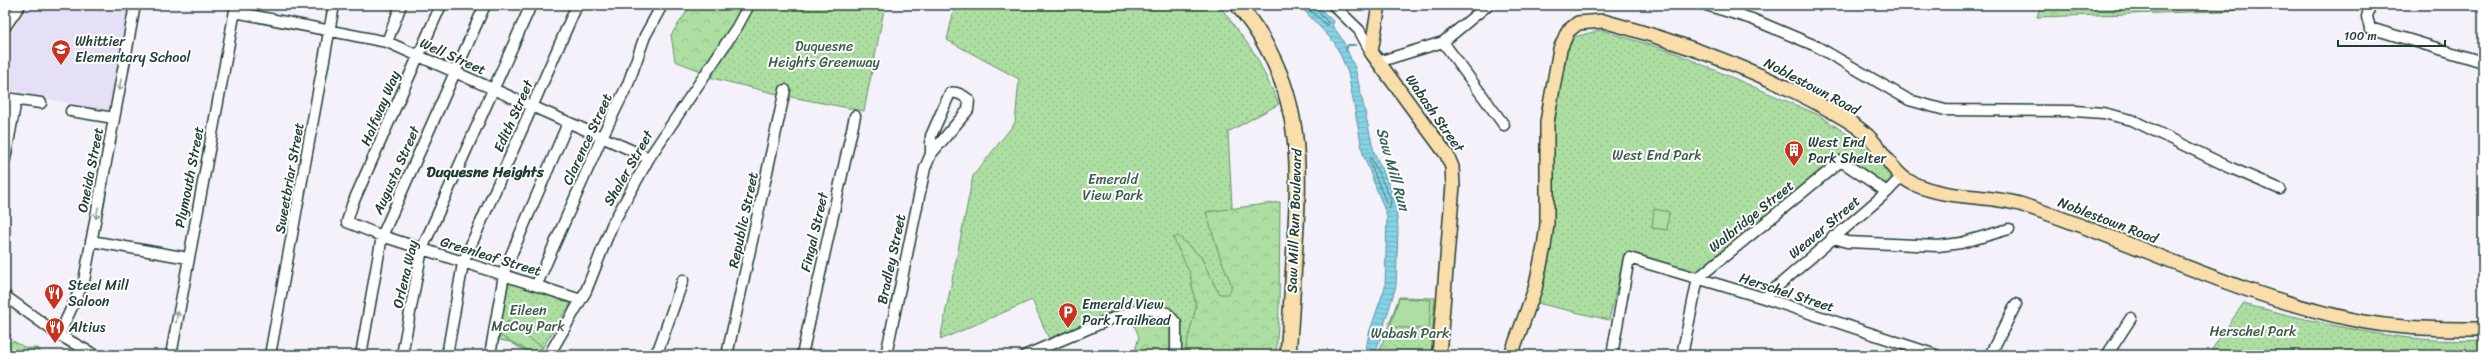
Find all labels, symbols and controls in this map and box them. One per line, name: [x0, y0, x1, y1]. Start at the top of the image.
scale bar: [2338, 22, 2445, 48]
text: 100 m: [2344, 25, 2377, 47]
place label: Whittier Elementary School: [75, 29, 192, 70]
street label: Well Street: [416, 31, 490, 82]
park label: Duquesne Heights Greenway: [768, 34, 880, 75]
school or university icon: Whittier Elementary School: [50, 38, 72, 66]
street label: Noblestown Road: [1759, 51, 1866, 123]
street label: Halfway Way: [353, 66, 408, 150]
street label: Wabash Street: [1398, 69, 1472, 159]
street label: Edith Street: [486, 75, 541, 156]
one-way arrow: [116, 78, 124, 91]
street label: Clarence Street: [555, 89, 620, 189]
street label: Sweetbriar Street: [267, 120, 312, 236]
street label: Augusta Street: [365, 121, 428, 219]
street label: Plymouth Street: [167, 124, 212, 230]
street label: Shaler Street: [597, 124, 661, 211]
water label: Saw Mill Run: [1369, 124, 1418, 216]
street label: Oneida Street: [70, 125, 111, 215]
place label: West End Park Shelter: [1808, 130, 1888, 171]
building icon: West End Park Shelter: [1783, 139, 1805, 167]
park label: West End Park: [1612, 143, 1702, 168]
street label: Saw Mill Run Boulevard: [1279, 147, 1310, 294]
district label: Duquesne Heights: [426, 159, 545, 185]
park label: Emerald View Park: [1082, 167, 1144, 208]
street label: Republic Street: [721, 170, 766, 270]
street label: Walbridge Street: [1703, 174, 1800, 259]
street label: Fingal Street: [793, 189, 836, 274]
street label: Weaver Street: [1782, 189, 1866, 265]
street label: Noblestown Road: [2054, 190, 2163, 252]
one-way arrow: [92, 206, 100, 219]
street label: Bradley Street: [870, 212, 913, 307]
street label: Greenleaf Street: [437, 229, 545, 284]
street label: Orlena Way: [386, 237, 426, 311]
street label: Herschel Street: [1736, 265, 1838, 320]
place label: Steel Mill Saloon: [68, 273, 130, 314]
restaurant icon: Steel Mill Saloon: [43, 282, 65, 310]
place label: Emerald View Park Trailhead: [1082, 292, 1172, 333]
park label: Eileen McCoy Park: [491, 298, 565, 339]
parking icon: Emerald View Park Trailhead: [1057, 301, 1079, 329]
one-way arrow: [173, 310, 181, 323]
place label: Altius: [68, 315, 106, 340]
restaurant icon: Altius: [44, 316, 66, 344]
park label: Herschel Park: [2209, 319, 2297, 344]
park label: Wabash Park: [1371, 321, 1450, 346]

